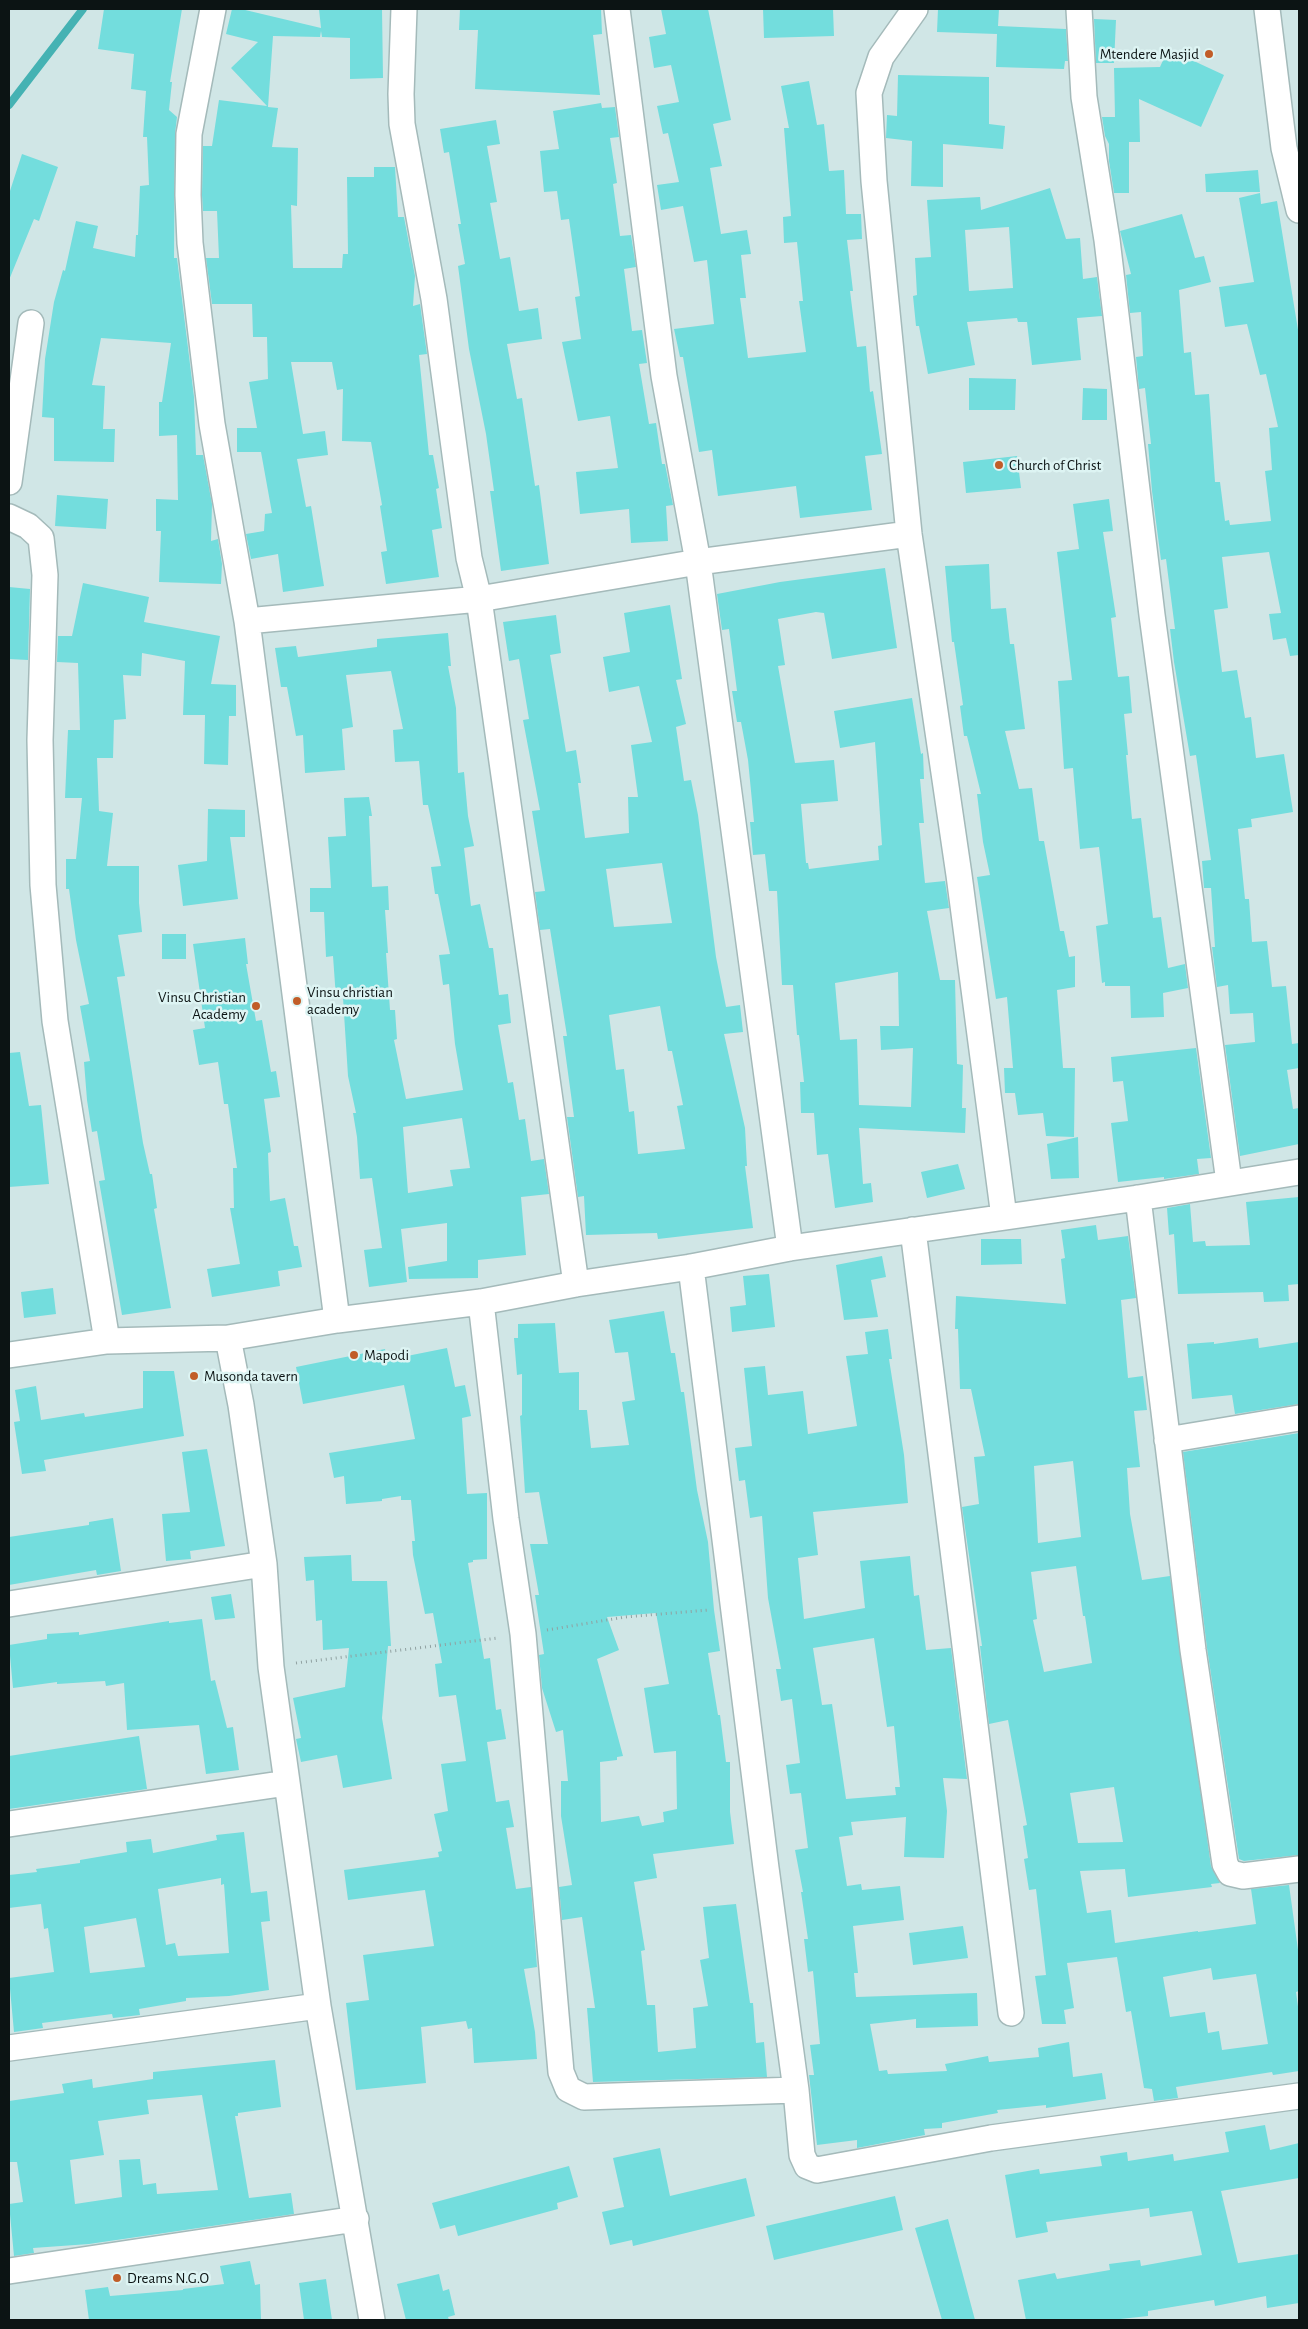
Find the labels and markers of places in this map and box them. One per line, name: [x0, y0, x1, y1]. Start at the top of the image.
place label: Mtendere Masjid: [1100, 45, 1199, 63]
marker: Mtendere Masjid: [1203, 48, 1215, 60]
place label: Church of Christ: [1009, 456, 1101, 474]
marker: Church of Christ: [993, 459, 1005, 471]
place label: Vinsu christian academy: [307, 983, 393, 1018]
place label: Vinsu Christian Academy: [158, 988, 246, 1023]
marker: Vinsu christian academy: [291, 995, 303, 1007]
marker: Vinsu Christian Academy: [250, 1000, 262, 1012]
place label: Mapodi: [364, 1346, 409, 1364]
marker: Mapodi: [348, 1349, 360, 1361]
place label: Musonda tavern: [204, 1367, 298, 1385]
marker: Musonda tavern: [188, 1370, 200, 1382]
place label: Dreams N.G.O: [127, 2269, 209, 2287]
marker: Dreams N.G.O: [111, 2272, 123, 2284]

